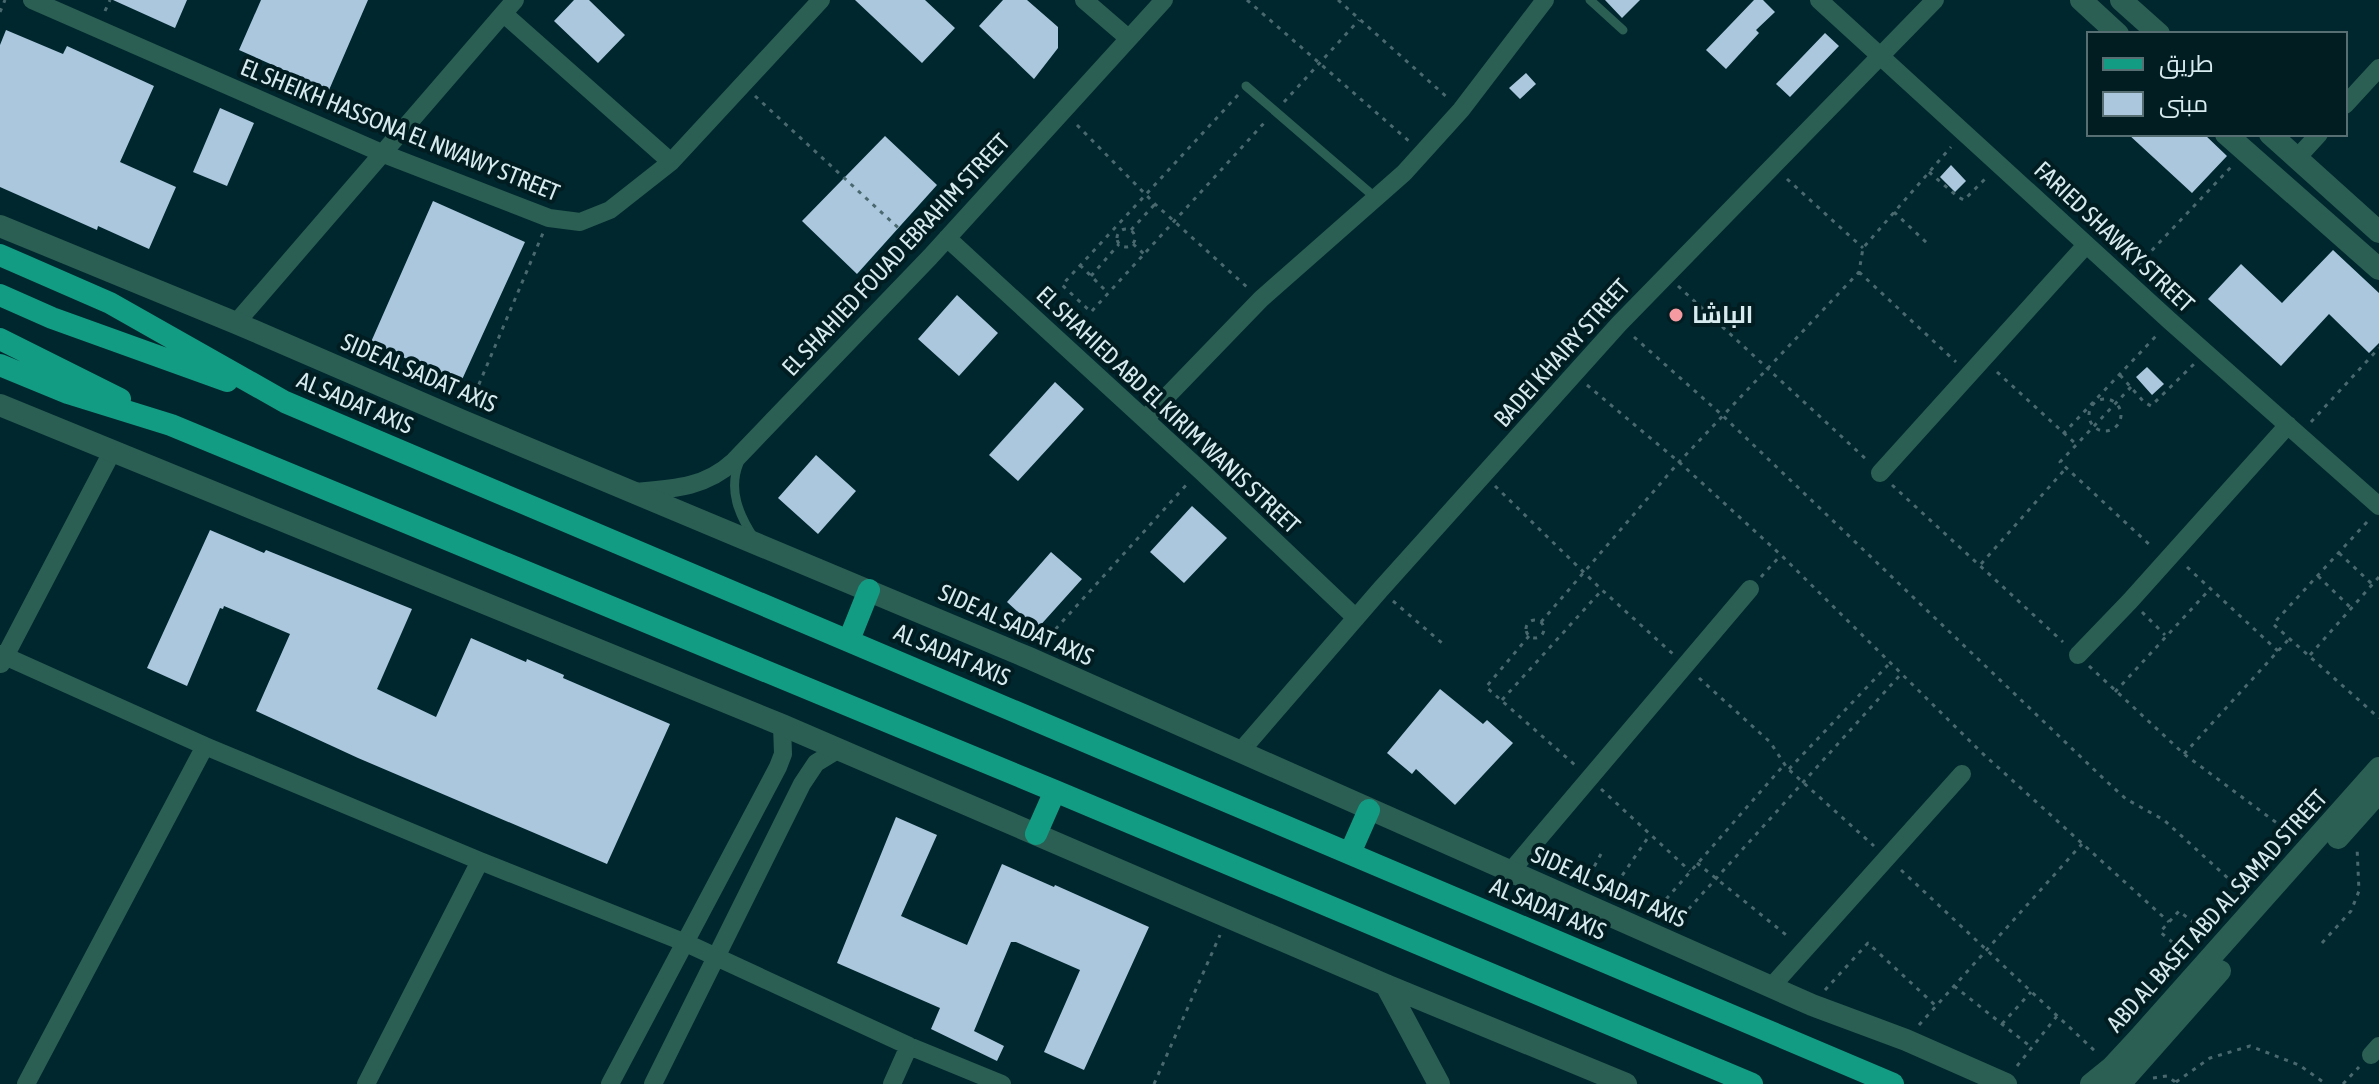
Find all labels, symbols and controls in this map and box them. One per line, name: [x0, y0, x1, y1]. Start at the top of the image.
legend: [2087, 32, 2347, 136]
text: طريق: [2159, 50, 2214, 79]
street label: EL SHEIKH HASSONA EL NWAWY STREET: [237, 53, 564, 206]
text: مبنى: [2159, 90, 2208, 118]
street label: EL SHAHIED FOUAD EBRAHIM STREET: [777, 128, 1015, 381]
street label: FARIED SHAWKY STREET: [2029, 156, 2200, 318]
street label: BADEI KHAIRY STREET: [1488, 273, 1635, 432]
street label: EL SHAHIED ABD EL KIRIM WANIS STREET: [1031, 281, 1306, 539]
place label: الباشا: [1692, 301, 1753, 328]
marker: الباشا: [1667, 306, 1685, 324]
street label: SIDE AL SADAT AXIS: [337, 327, 501, 419]
street label: AL SADAT AXIS: [293, 366, 417, 440]
street label: SIDE AL SADAT AXIS: [934, 578, 1098, 672]
street label: AL SADAT AXIS: [890, 618, 1014, 692]
street label: ABD AL BASET ABD AL SAMAD STREET: [2101, 784, 2333, 1037]
street label: SIDE AL SADAT AXIS: [1527, 840, 1691, 934]
street label: AL SADAT AXIS: [1486, 872, 1610, 946]

